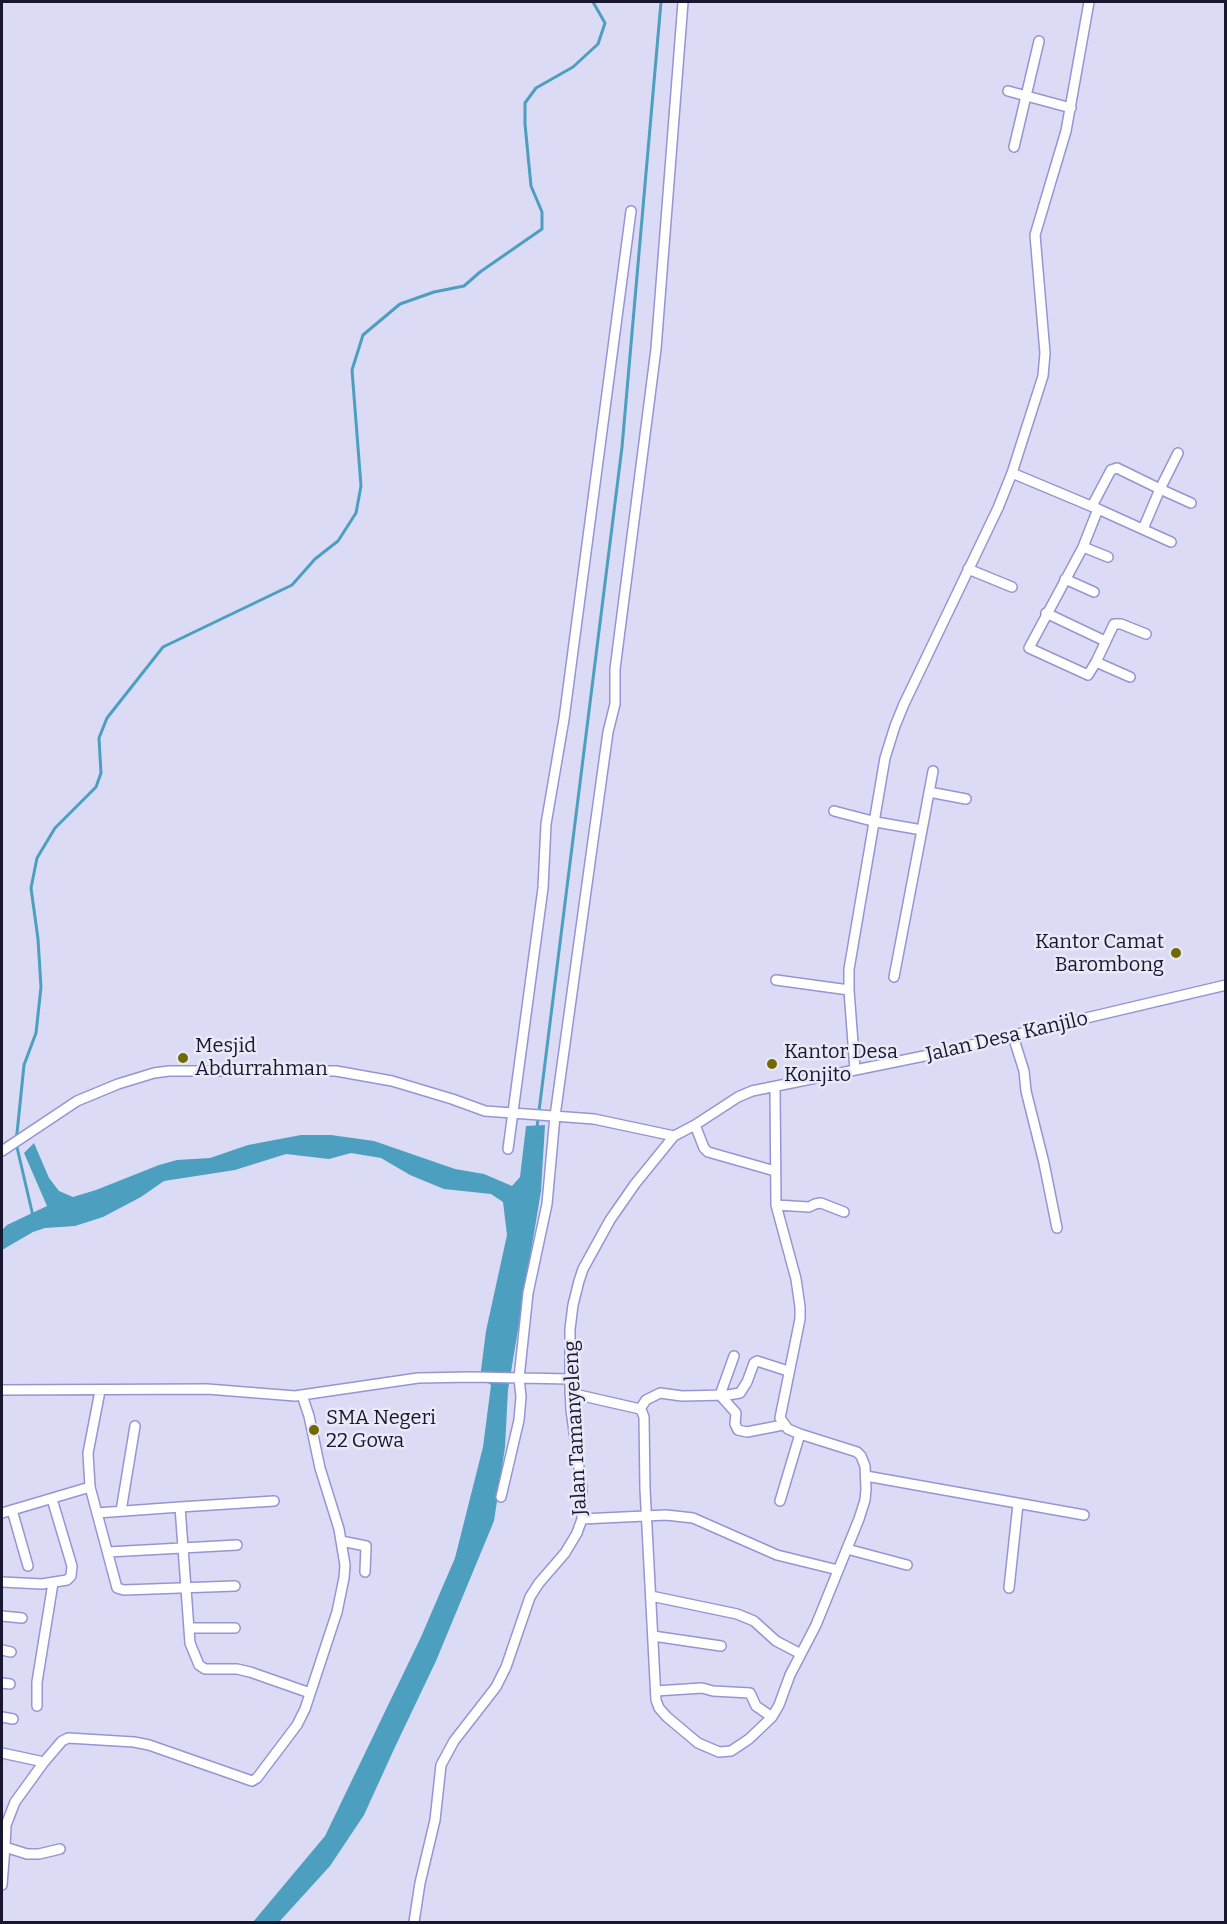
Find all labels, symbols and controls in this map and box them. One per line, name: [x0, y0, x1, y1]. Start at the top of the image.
place label: Kantor Camat Barombong: [1035, 930, 1164, 977]
marker: Kantor Camat Barombong: [1169, 946, 1183, 960]
street label: Jalan Desa Kanjilo: [924, 1007, 1090, 1067]
place label: Mesjid Abdurrahman: [195, 1034, 328, 1081]
place label: Kantor Desa Konjito: [784, 1040, 898, 1087]
marker: Mesjid Abdurrahman: [176, 1051, 190, 1065]
marker: Kantor Desa Konjito: [765, 1057, 779, 1071]
street label: Jalan Tamanyeleng: [559, 1340, 593, 1516]
place label: SMA Negeri 22 Gowa: [326, 1406, 436, 1453]
marker: SMA Negeri 22 Gowa: [307, 1423, 321, 1437]

